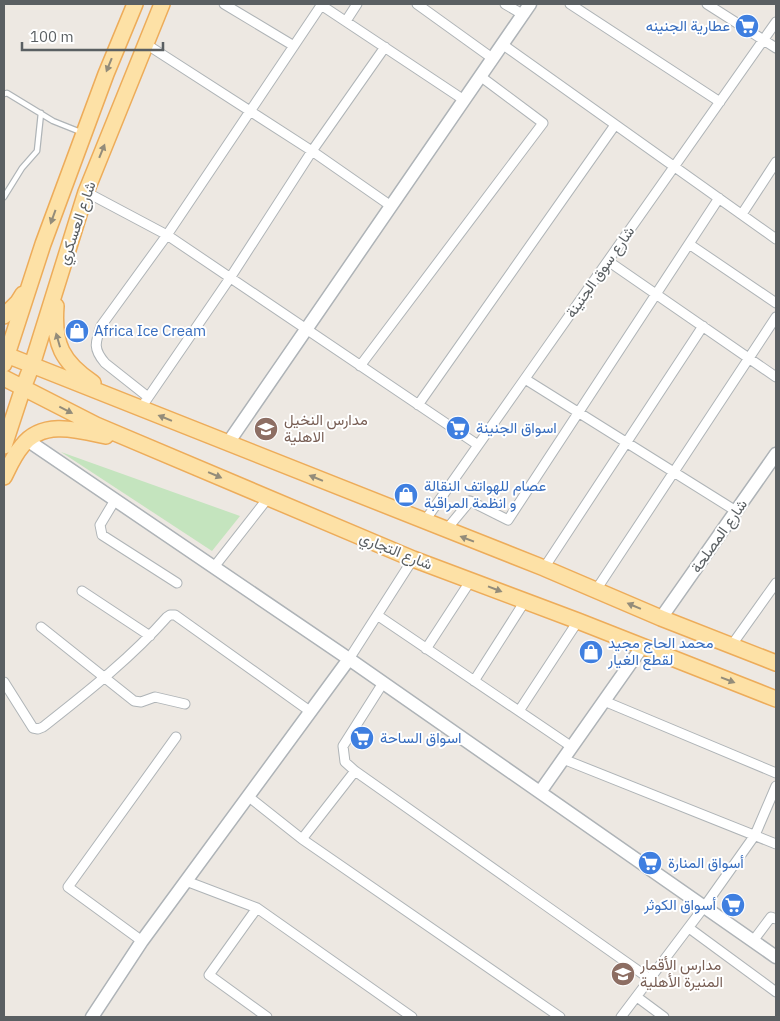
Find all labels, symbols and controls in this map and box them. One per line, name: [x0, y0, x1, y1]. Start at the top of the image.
supermarket icon: عطارية الجنينه: [734, 13, 760, 39]
place label: عطارية الجنينه: [646, 16, 730, 35]
scale bar: [22, 20, 164, 52]
text: 100 m: [30, 27, 74, 46]
one-way arrow: [105, 58, 113, 72]
one-way arrow: [99, 144, 107, 158]
street label: شارع العسكري: [53, 179, 103, 268]
one-way arrow: [49, 210, 56, 225]
street label: شارع سوق الجنينة: [561, 222, 640, 322]
shop icon: Africa Ice Cream: [64, 318, 90, 344]
place label: Africa Ice Cream: [94, 321, 206, 340]
one-way arrow: [53, 333, 61, 348]
one-way arrow: [59, 406, 73, 414]
place label: مدارس النخيل الاهلية: [284, 410, 368, 446]
one-way arrow: [157, 414, 172, 422]
supermarket icon: اسواق الجنينة: [445, 415, 471, 441]
school or university icon: مدارس النخيل الاهلية: [253, 416, 279, 442]
place label: اسواق الجنينة: [476, 418, 557, 437]
one-way arrow: [208, 472, 222, 480]
one-way arrow: [309, 474, 323, 482]
place label: عصام للهواتف النقالة و انظمة المراقبة: [424, 476, 546, 512]
shop icon: عصام للهواتف النقالة و انظمة المراقبة: [393, 482, 419, 508]
street label: شارع المصلحة: [686, 495, 753, 577]
street label: شارع التجاري: [356, 527, 435, 577]
one-way arrow: [460, 534, 474, 542]
one-way arrow: [488, 585, 503, 593]
one-way arrow: [626, 602, 641, 610]
place label: محمد الحاج مجيد لقطع الغيار: [607, 633, 714, 671]
shop icon: محمد الحاج مجيد لقطع الغيار: [578, 639, 604, 665]
one-way arrow: [721, 677, 735, 685]
supermarket icon: اسواق الساحة: [349, 725, 375, 751]
place label: اسواق الساحة: [380, 728, 462, 747]
supermarket icon: أسواق المنارة: [637, 850, 663, 876]
place label: أسواق المنارة: [668, 853, 744, 872]
supermarket icon: أسواق الكوثر: [720, 892, 746, 918]
place label: أسواق الكوثر: [643, 895, 717, 914]
place label: مدارس الأقمار المنيرة الأهلية: [639, 955, 723, 991]
school or university icon: مدارس الأقمار المنيرة الأهلية: [610, 961, 636, 987]

